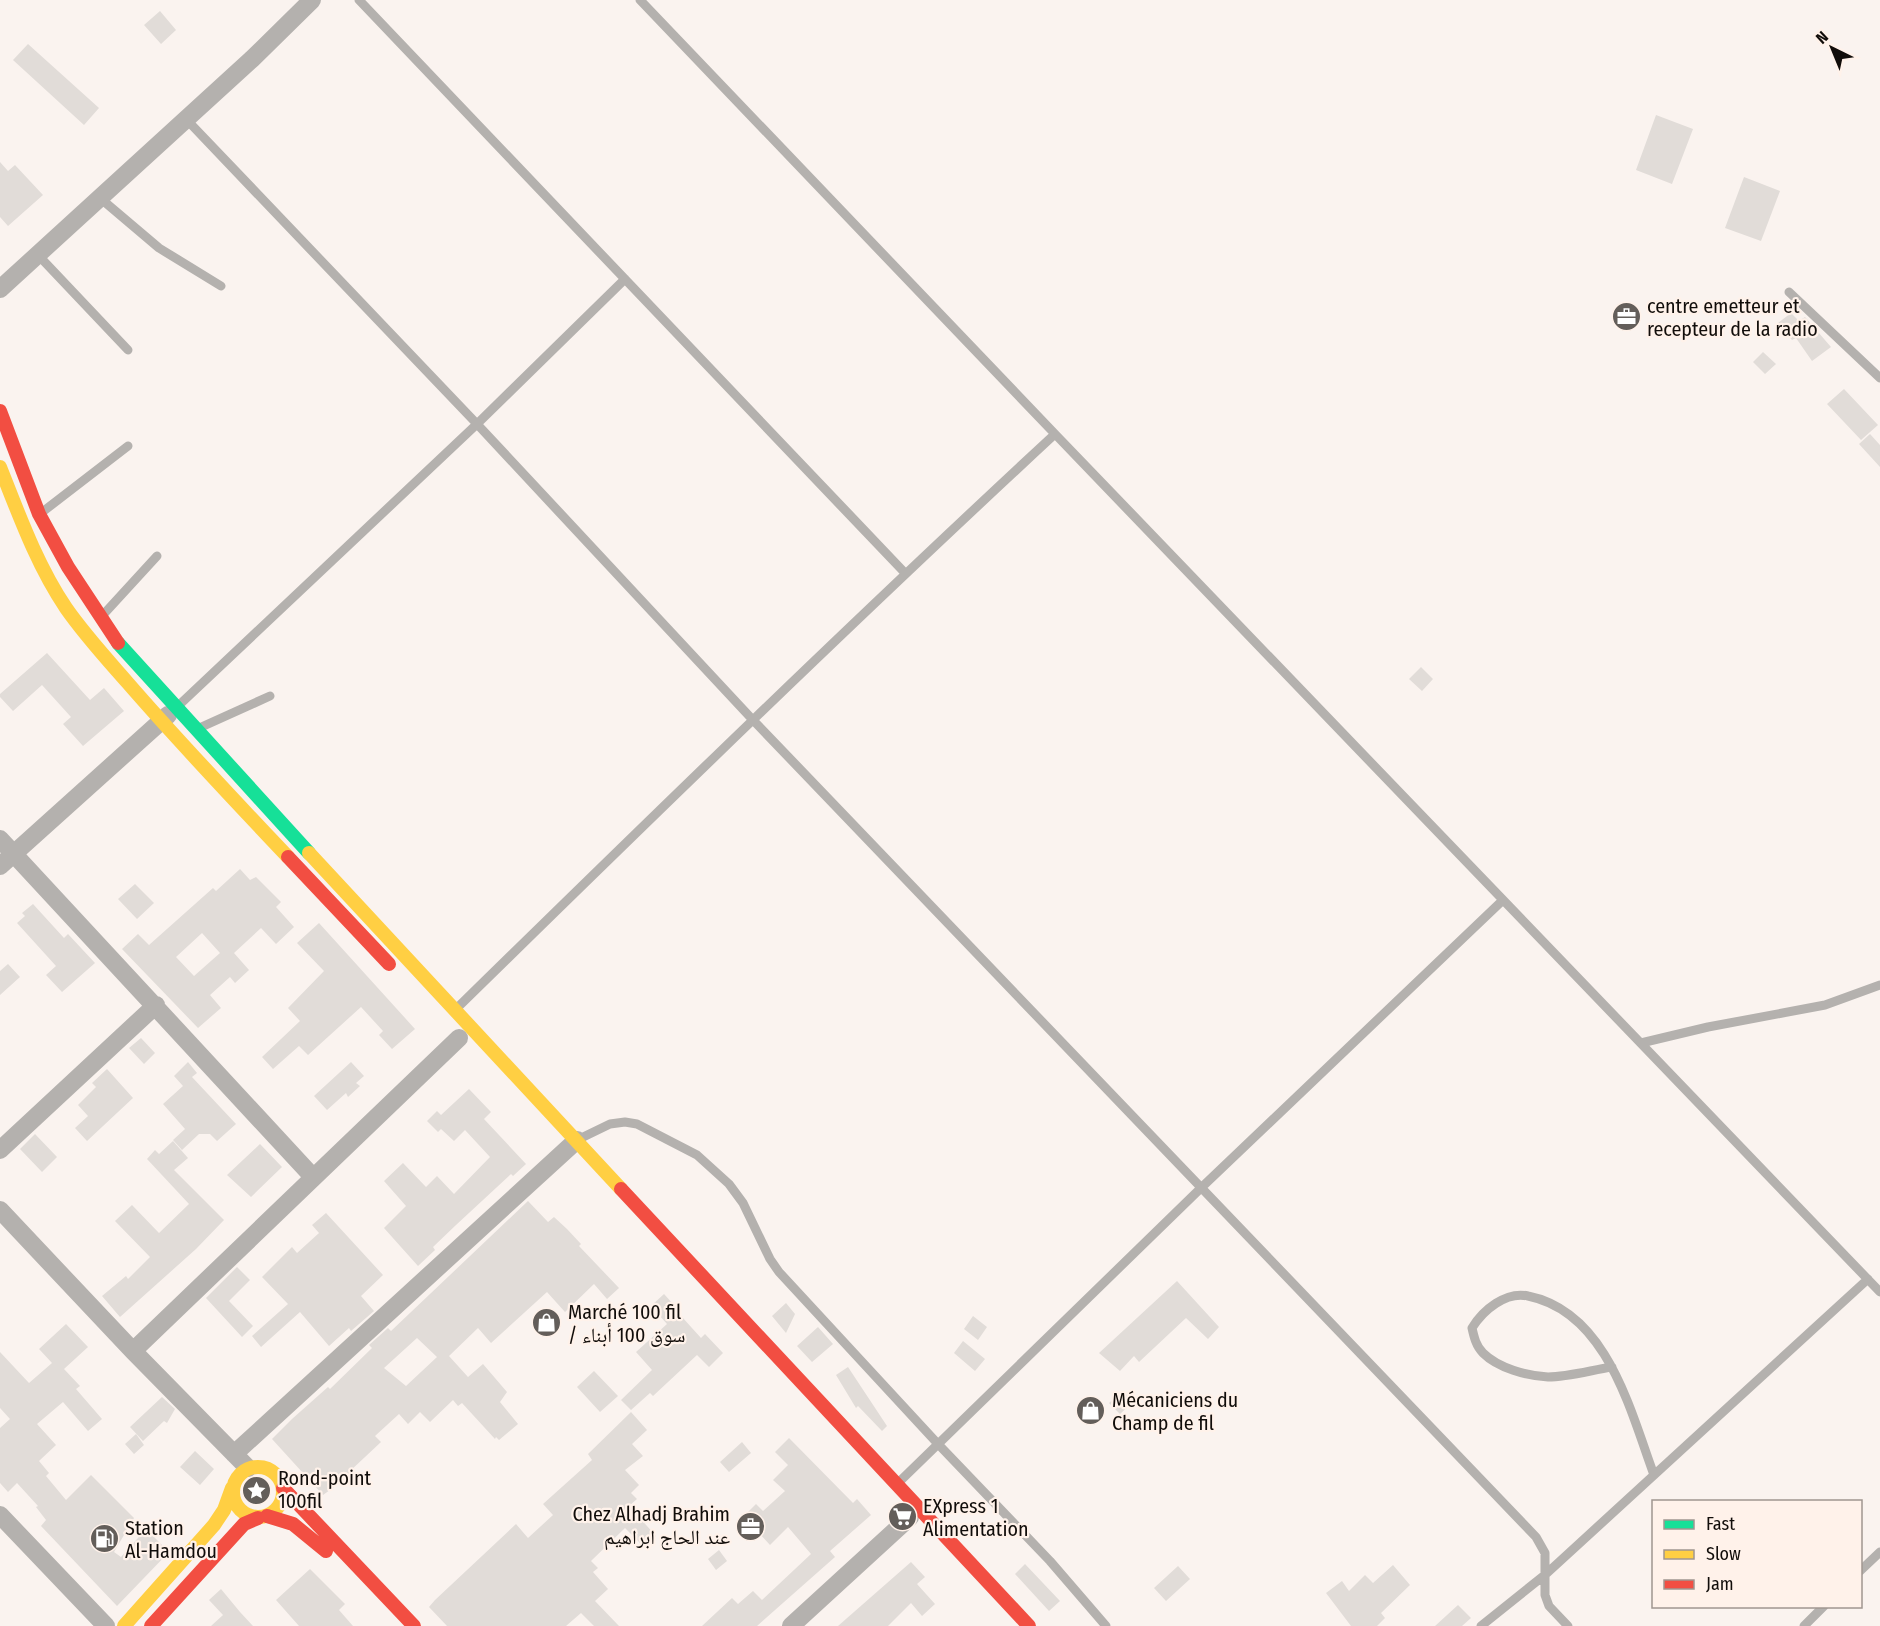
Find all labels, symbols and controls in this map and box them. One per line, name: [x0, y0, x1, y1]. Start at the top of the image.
north arrow: [1802, 18, 1862, 78]
text: N: [1812, 27, 1832, 48]
place label: centre emetteur et recepteur de la radio: [1647, 294, 1818, 341]
office icon: centre emetteur et recepteur de la radio: [1610, 301, 1642, 333]
place label: Marché 100 fil / سوق 100 أبناء: [568, 1300, 685, 1347]
shop icon: Marché 100 fil / سوق 100 أبناء: [531, 1307, 563, 1339]
place label: Mécaniciens du Champ de fil: [1112, 1388, 1238, 1435]
shop icon: Mécaniciens du Champ de fil: [1075, 1395, 1107, 1427]
place label: Rond-point 100fil: [278, 1466, 371, 1513]
place icon: Rond-point 100fil: [241, 1474, 273, 1506]
place label: EXpress 1 Alimentation: [923, 1494, 1028, 1541]
legend: [1652, 1500, 1862, 1608]
supermarket icon: EXpress 1 Alimentation: [886, 1501, 918, 1533]
place label: Chez Alhadj Brahim عند الحاج ابراهيم: [573, 1502, 730, 1551]
office icon: Chez Alhadj Brahim عند الحاج ابراهيم: [735, 1510, 767, 1542]
text: Fast: [1706, 1513, 1735, 1535]
place label: Station Al-Hamdou: [125, 1516, 217, 1563]
fuel station icon: Station Al-Hamdou: [88, 1523, 120, 1555]
text: Slow: [1706, 1543, 1741, 1565]
text: Jam: [1706, 1573, 1734, 1595]

